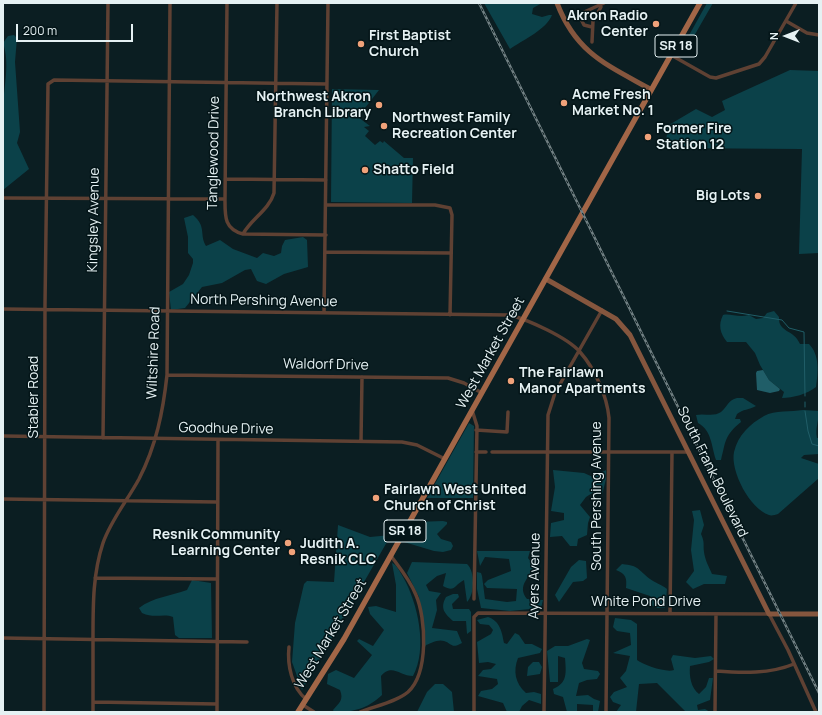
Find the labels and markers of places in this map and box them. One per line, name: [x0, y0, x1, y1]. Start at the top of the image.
place label: Akron Radio Center: [567, 8, 648, 40]
marker: Akron Radio Center: [651, 19, 661, 29]
place label: First Baptist Church: [369, 28, 451, 60]
marker: First Baptist Church: [356, 39, 366, 49]
place label: Acme Fresh Market No. 1: [572, 87, 654, 120]
place label: Northwest Akron Branch Library: [256, 89, 371, 122]
marker: Acme Fresh Market No. 1: [559, 98, 569, 108]
marker: Northwest Akron Branch Library: [374, 100, 384, 110]
place label: Northwest Family Recreation Center: [392, 110, 517, 142]
marker: Northwest Family Recreation Center: [379, 121, 389, 131]
place label: Former Fire Station 12: [656, 121, 732, 154]
marker: Former Fire Station 12: [643, 132, 653, 142]
place label: Shatto Field: [373, 162, 454, 178]
marker: Shatto Field: [360, 165, 370, 175]
place label: Big Lots: [696, 188, 750, 204]
marker: Big Lots: [753, 191, 763, 201]
place label: The Fairlawn Manor Apartments: [519, 365, 646, 398]
marker: The Fairlawn Manor Apartments: [506, 376, 516, 386]
place label: Fairlawn West United Church of Christ: [384, 482, 526, 514]
marker: Fairlawn West United Church of Christ: [371, 493, 381, 503]
place label: Resnik Community Learning Center: [152, 527, 280, 560]
place label: Judith A. Resnik CLC: [300, 536, 376, 568]
marker: Resnik Community Learning Center: [283, 538, 293, 548]
marker: Judith A. Resnik CLC: [287, 547, 297, 557]

